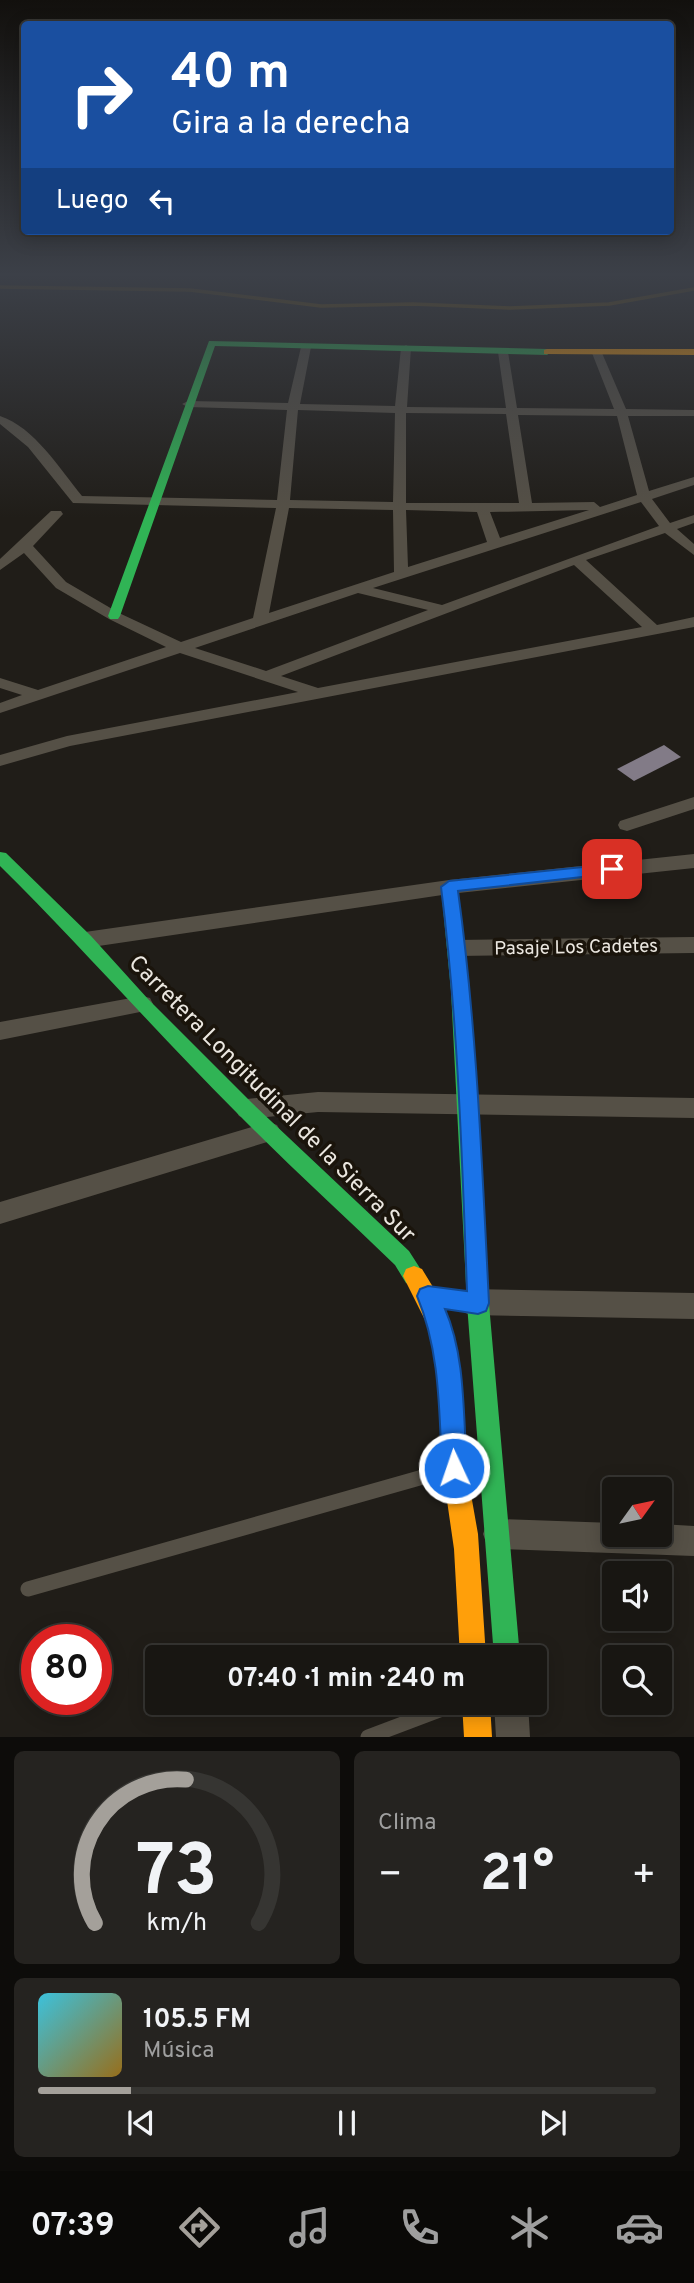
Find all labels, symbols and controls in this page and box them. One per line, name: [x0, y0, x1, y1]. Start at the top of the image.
text: 40 m: [171, 44, 290, 106]
icon: right: [56, 49, 147, 140]
text: Gira a la derecha: [171, 105, 410, 145]
icon: left: [143, 182, 181, 220]
text: Luego: [56, 185, 129, 218]
pin: [582, 839, 642, 899]
icon: arrive: [593, 850, 631, 888]
street label: Pasaje Los Cadetes: [494, 935, 658, 961]
street label: Carretera Longitudinal de la Sierra Sur: [121, 950, 421, 1250]
position arrow: [417, 1431, 491, 1505]
north arrow: [602, 1477, 672, 1547]
map controls: [602, 1477, 672, 1715]
button: sound: [602, 1561, 672, 1631]
speed limit sign: 80: [21, 1624, 112, 1715]
button: search: [602, 1645, 672, 1715]
text: 07:40 · 1 min · 240 m: [227, 1663, 465, 1696]
text: Clima: [378, 1809, 436, 1838]
text: 73: [136, 1830, 218, 1922]
text: 21°: [480, 1843, 554, 1909]
text: −: [378, 1852, 403, 1901]
text: +: [631, 1852, 656, 1901]
text: km/h: [147, 1908, 207, 1940]
text: 105.5 FM: [143, 2004, 251, 2037]
text: Música: [143, 2037, 214, 2066]
icon: previous: [122, 2104, 160, 2142]
icon: pause: [328, 2104, 366, 2142]
icon: next: [534, 2104, 572, 2142]
icon: directions: [175, 2203, 224, 2252]
icon: music: [285, 2203, 334, 2252]
icon: phone: [395, 2203, 444, 2252]
icon: climate: [505, 2203, 554, 2252]
icon: car: [615, 2203, 664, 2252]
text: 07:39: [30, 2207, 115, 2247]

